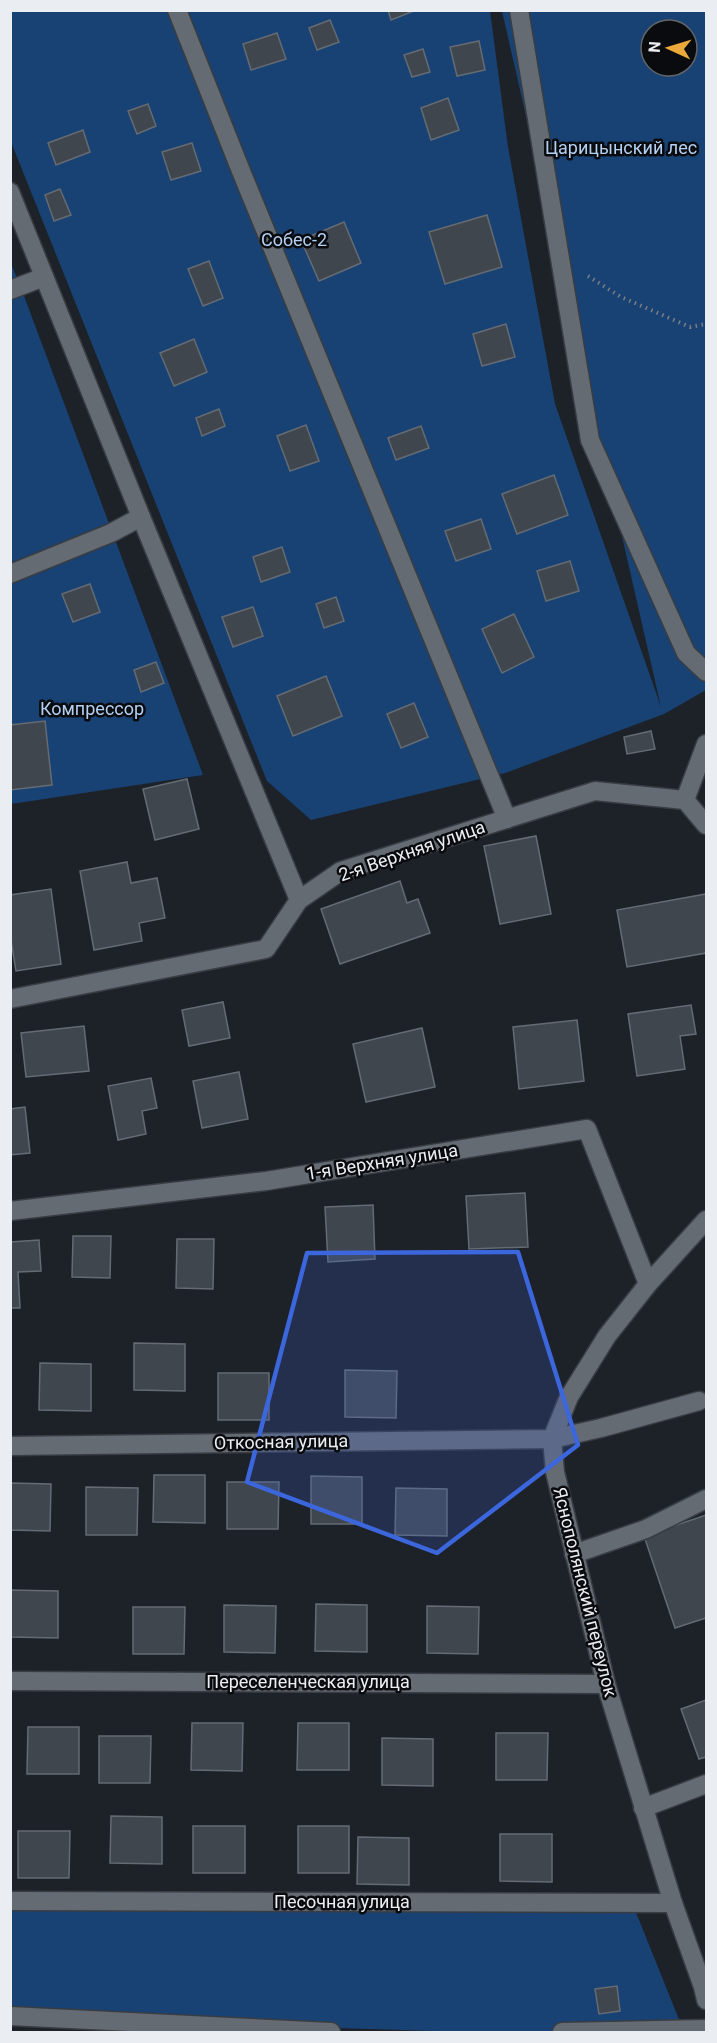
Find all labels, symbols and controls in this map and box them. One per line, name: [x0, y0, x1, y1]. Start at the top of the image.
north arrow: [639, 18, 699, 78]
text: N: [645, 41, 664, 53]
park label: Царицынский лес: [545, 137, 697, 158]
park label: Собес-2: [261, 229, 327, 250]
park label: Компрессор: [40, 698, 144, 719]
street label: 2-я Верхняя улица: [336, 816, 488, 885]
street label: 1-я Верхняя улица: [305, 1139, 459, 1184]
street label: Откосная улица: [214, 1430, 348, 1453]
street label: Яснополянский переулок: [549, 1485, 622, 1699]
street label: Переселенческая улица: [206, 1671, 410, 1692]
street label: Песочная улица: [274, 1891, 410, 1912]

